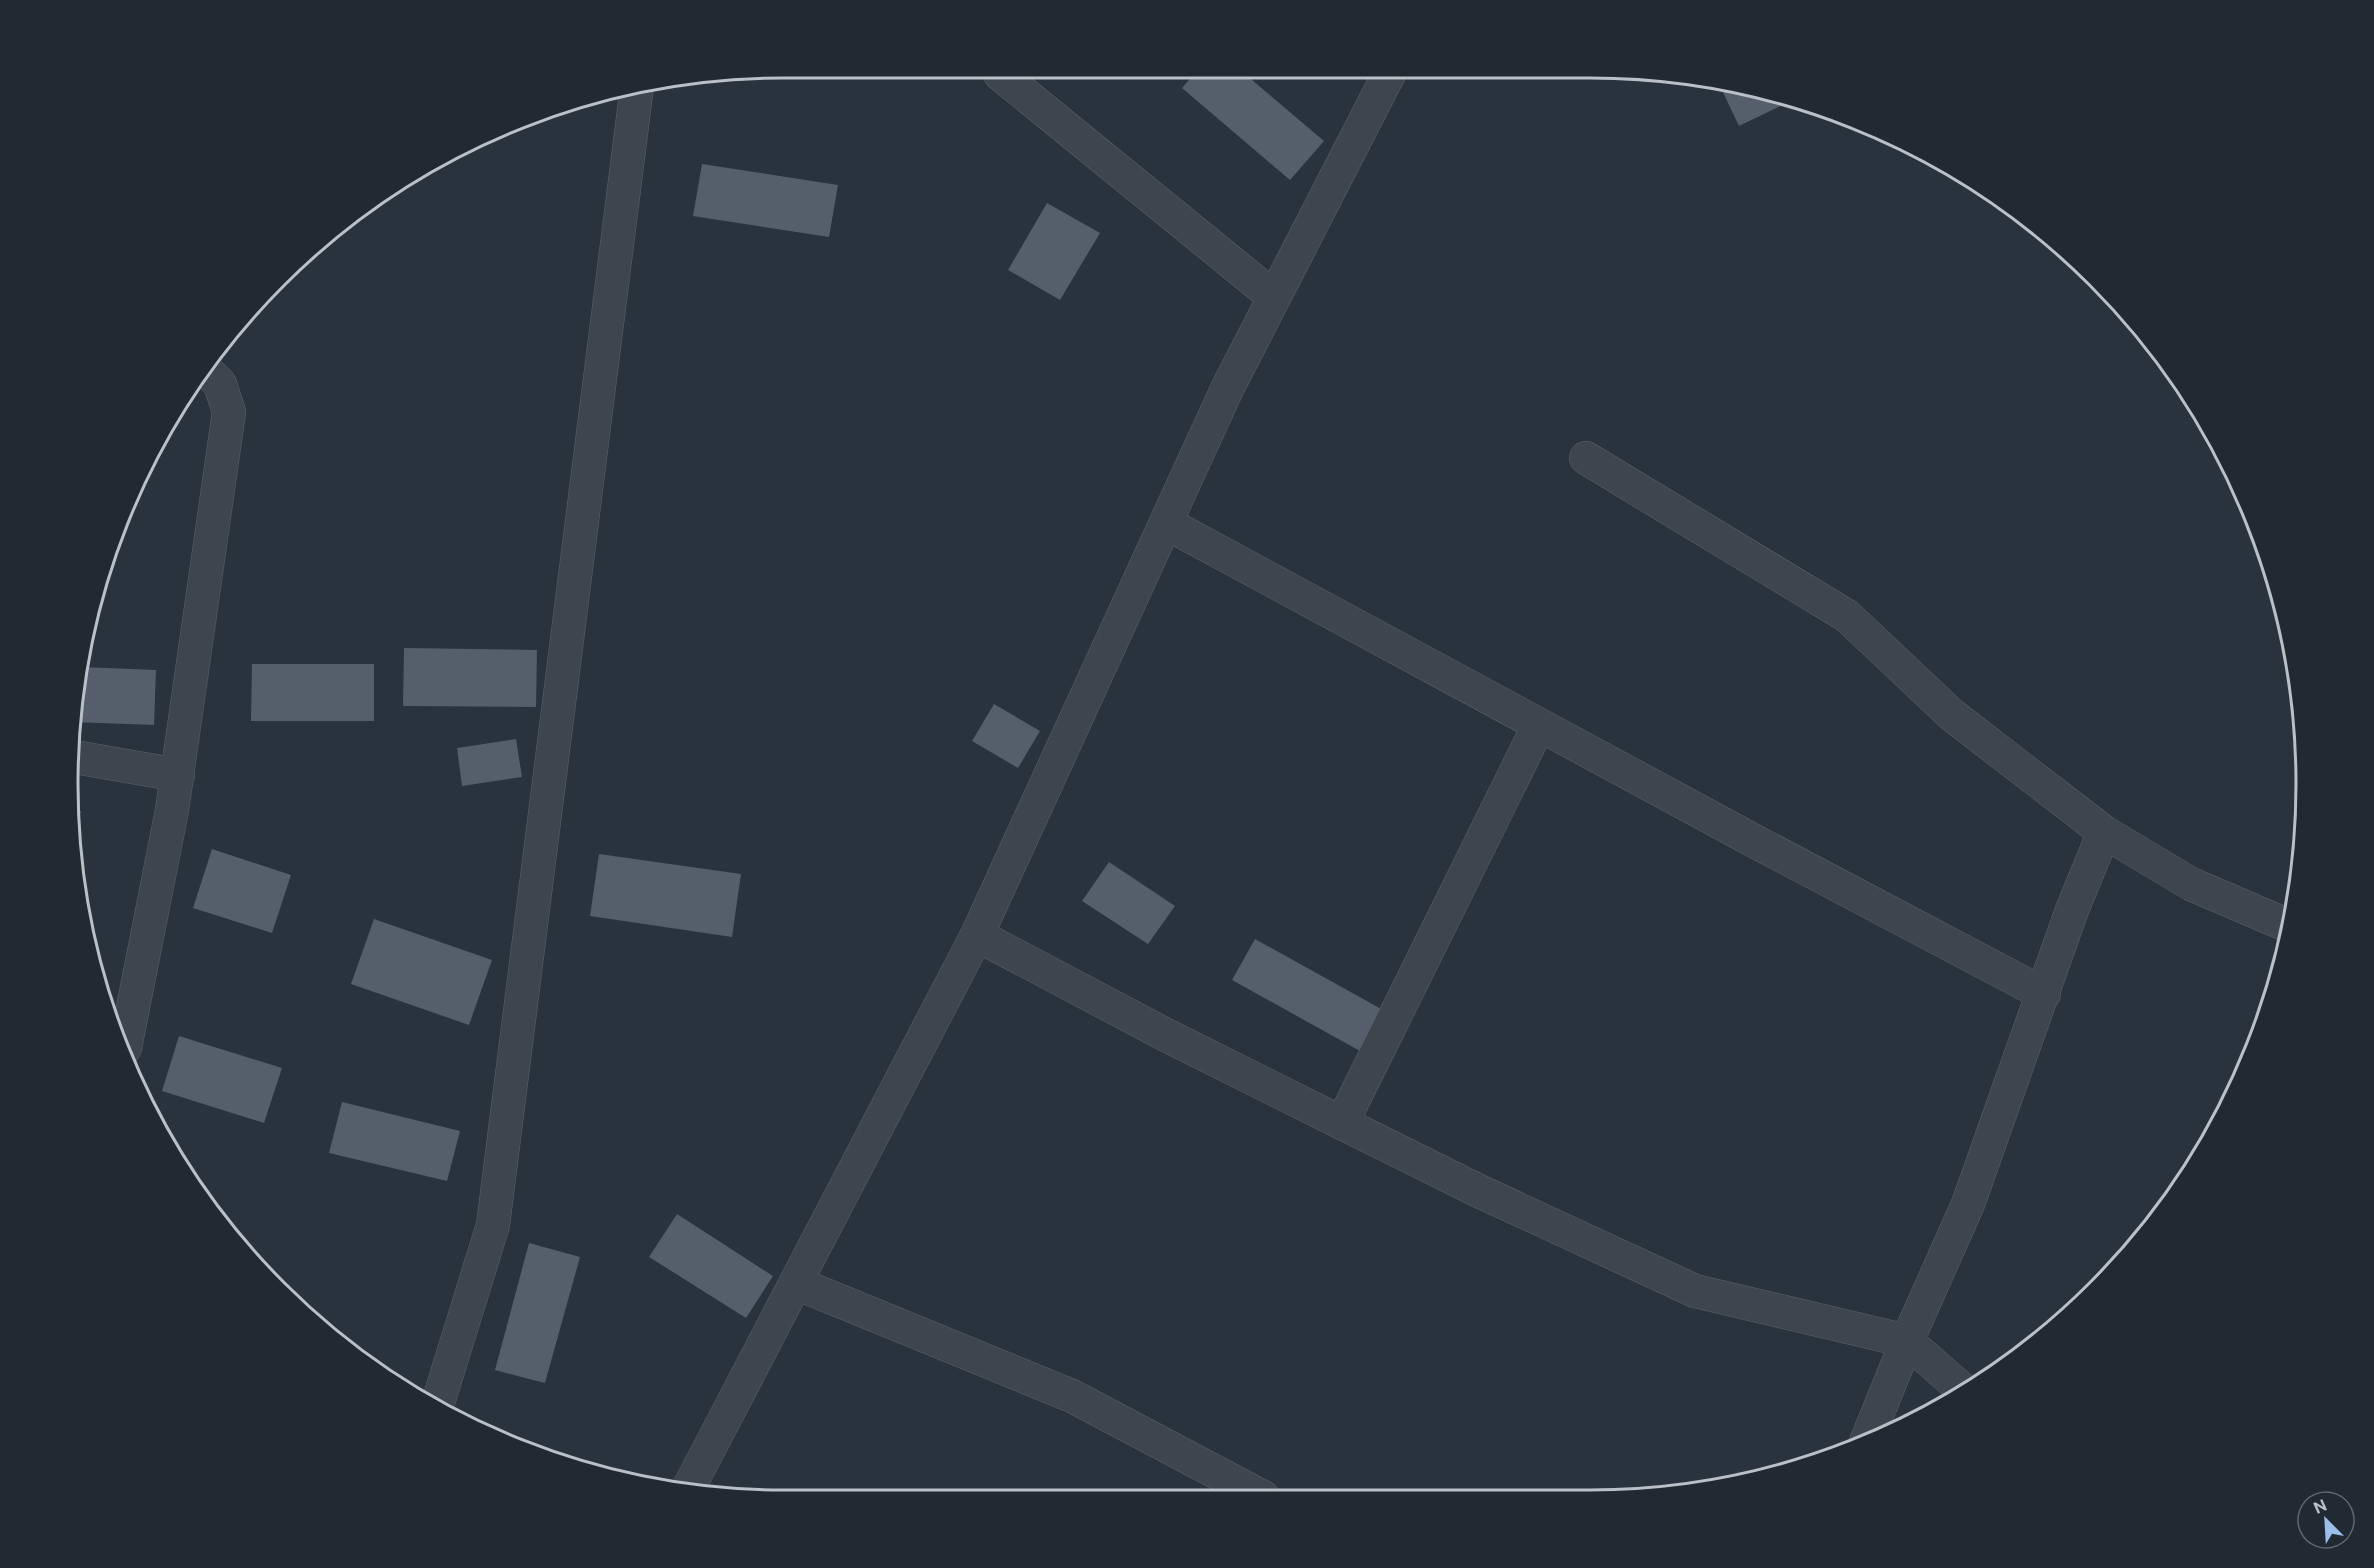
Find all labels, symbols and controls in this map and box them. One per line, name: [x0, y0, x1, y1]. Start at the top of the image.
north arrow: [2296, 1490, 2356, 1550]
text: N: [2311, 1496, 2330, 1518]

